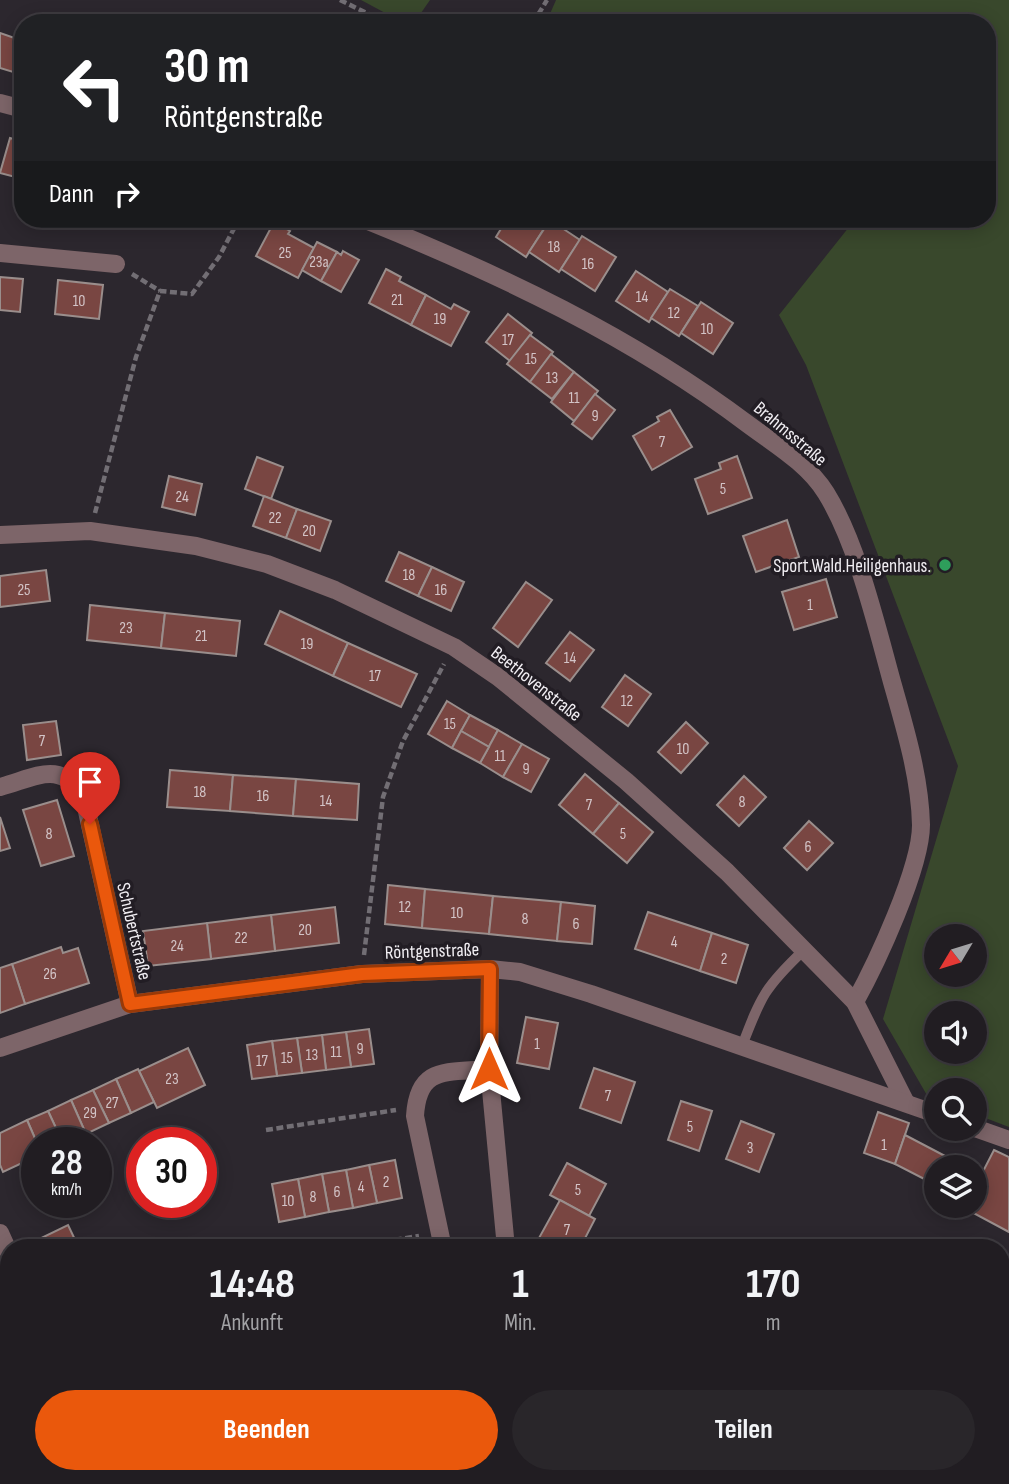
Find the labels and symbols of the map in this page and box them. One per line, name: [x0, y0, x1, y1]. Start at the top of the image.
house number: 18: [548, 238, 560, 257]
house number: 25: [278, 244, 292, 263]
house number: 23a: [309, 253, 329, 272]
house number: 16: [582, 255, 594, 274]
house number: 14: [636, 288, 648, 307]
house number: 21: [391, 291, 404, 310]
house number: 10: [73, 292, 85, 311]
house number: 12: [668, 304, 680, 323]
house number: 19: [434, 310, 446, 329]
house number: 10: [701, 320, 713, 339]
house number: 17: [502, 331, 515, 350]
house number: 15: [525, 350, 537, 369]
house number: 13: [546, 369, 558, 388]
house number: 11: [568, 389, 580, 408]
street label: Brahmsstraße: [749, 397, 831, 471]
house number: 9: [591, 407, 599, 426]
house number: 7: [659, 433, 666, 452]
house number: 5: [720, 480, 726, 499]
house number: 24: [175, 488, 189, 507]
house number: 22: [268, 509, 282, 528]
house number: 20: [302, 522, 316, 541]
place label: Sport.Wald.Heiligenhaus.: [773, 555, 931, 578]
marker: Sport.Wald.Heiligenhaus.: [937, 557, 953, 573]
house number: 18: [403, 566, 415, 585]
house number: 25: [17, 581, 31, 600]
house number: 16: [435, 581, 447, 600]
house number: 1: [807, 596, 813, 615]
house number: 23: [119, 619, 133, 638]
house number: 21: [195, 627, 208, 646]
house number: 19: [301, 635, 313, 654]
street label: Beethovenstraße: [486, 642, 586, 727]
house number: 14: [564, 649, 576, 668]
house number: 17: [369, 667, 382, 686]
house number: 12: [621, 692, 633, 711]
house number: 15: [444, 715, 456, 734]
house number: 7: [39, 732, 46, 751]
house number: 10: [677, 740, 689, 759]
house number: 11: [494, 747, 506, 766]
pin: [60, 752, 120, 824]
house number: 9: [522, 760, 530, 779]
house number: 18: [194, 783, 206, 802]
house number: 16: [257, 787, 269, 806]
house number: 14: [320, 792, 332, 811]
house number: 8: [738, 793, 746, 812]
house number: 7: [586, 796, 593, 815]
house number: 8: [45, 825, 53, 844]
house number: 5: [620, 825, 626, 844]
house number: 6: [804, 838, 812, 857]
street label: Schubertstraße: [111, 880, 156, 982]
house number: 12: [399, 898, 411, 917]
house number: 10: [451, 904, 463, 923]
house number: 8: [521, 910, 529, 929]
house number: 6: [572, 915, 580, 934]
house number: 20: [298, 921, 312, 940]
north arrow: [924, 924, 987, 987]
house number: 22: [234, 929, 248, 948]
house number: 4: [671, 933, 678, 952]
house number: 24: [170, 937, 184, 956]
street label: Röntgenstraße: [384, 938, 480, 965]
house number: 2: [721, 950, 727, 969]
house number: 26: [43, 965, 57, 984]
position arrow: [452, 1032, 526, 1106]
house number: 1: [534, 1035, 540, 1054]
house number: 9: [356, 1040, 364, 1059]
house number: 11: [330, 1043, 342, 1062]
house number: 13: [306, 1046, 318, 1065]
house number: 15: [281, 1049, 293, 1068]
house number: 17: [256, 1052, 269, 1071]
house number: 23: [165, 1070, 179, 1089]
house number: 7: [605, 1087, 612, 1106]
house number: 27: [105, 1094, 119, 1113]
house number: 29: [83, 1104, 97, 1123]
house number: 5: [687, 1118, 693, 1137]
speed limit sign: 30: [126, 1127, 217, 1218]
house number: 1: [881, 1136, 887, 1155]
house number: 3: [747, 1139, 753, 1158]
house number: 2: [383, 1173, 389, 1192]
house number: 4: [358, 1178, 365, 1197]
house number: 5: [575, 1181, 581, 1200]
house number: 6: [333, 1183, 341, 1202]
house number: 8: [309, 1188, 317, 1207]
house number: 10: [282, 1192, 294, 1211]
house number: 7: [564, 1221, 571, 1240]

